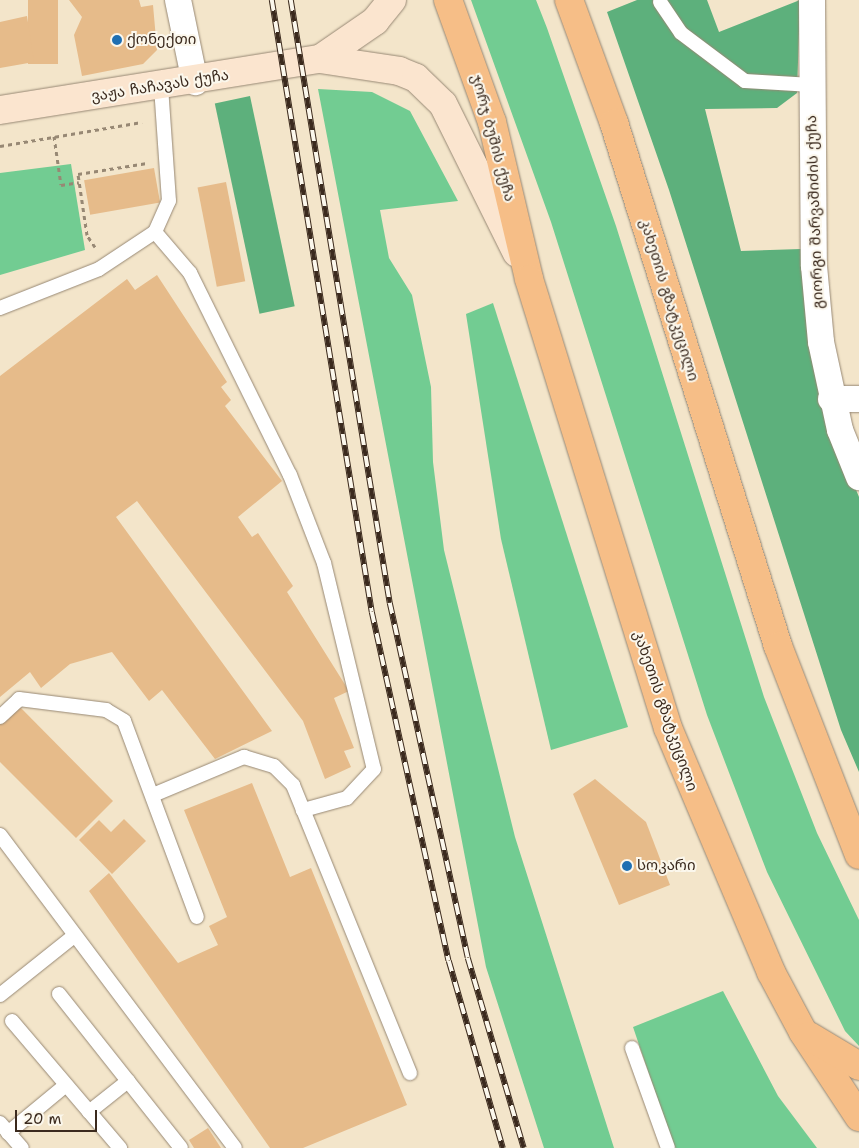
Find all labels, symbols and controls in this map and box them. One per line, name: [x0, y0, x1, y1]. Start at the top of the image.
place label: ქონექთი: [127, 31, 196, 49]
marker: ქონექთი: [111, 34, 123, 46]
street label: ვაჟა ჩაჩავას ქუჩა: [90, 66, 230, 106]
street label: ჯორჯ ბუშის ქუჩა: [467, 72, 519, 204]
street label: გიორგი შარვაშიძის ქუჩა: [803, 115, 827, 309]
street label: კახეთის გზატკეცილი: [636, 217, 702, 383]
street label: კახეთის გზატკეცილი: [629, 628, 701, 794]
place label: სოკარი: [637, 857, 695, 875]
marker: სოკარი: [621, 860, 633, 872]
scale bar: [18, 1100, 100, 1132]
text: 20 m: [23, 1109, 62, 1129]

